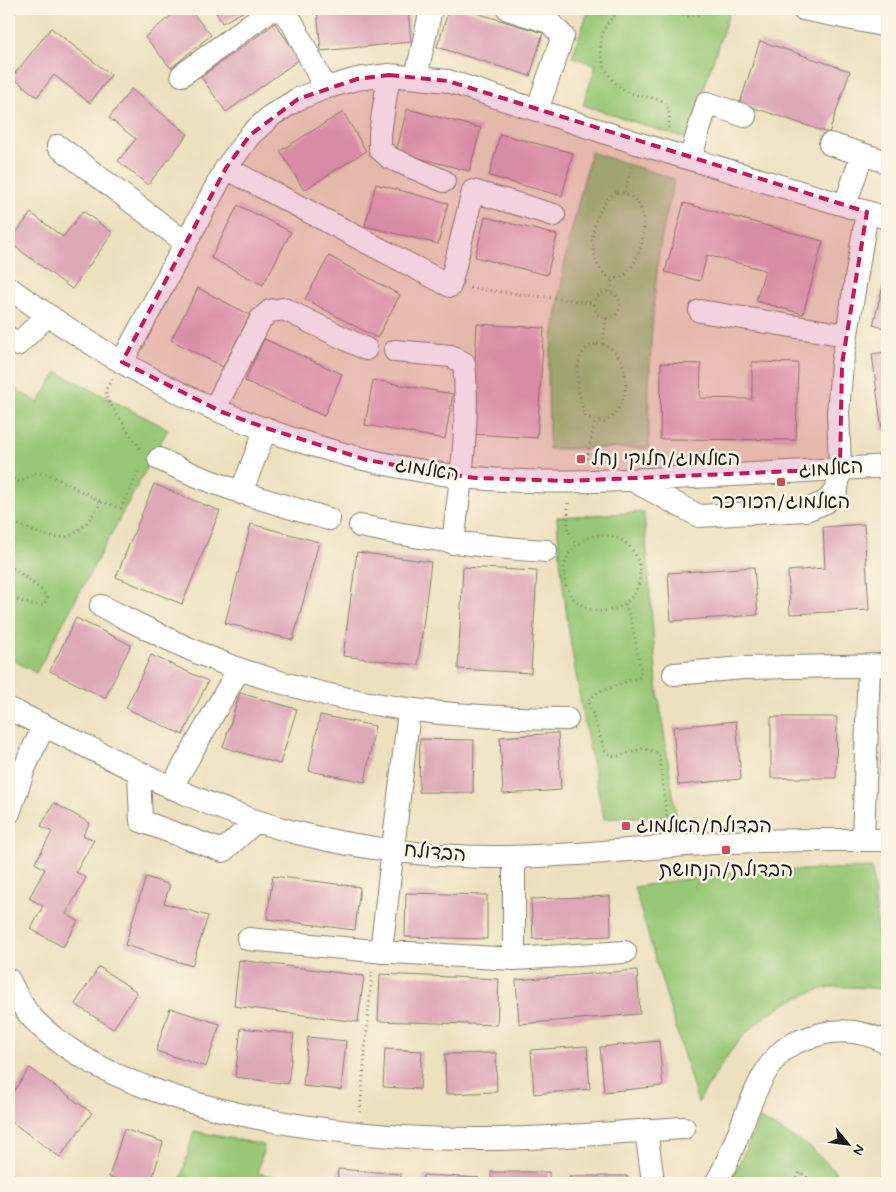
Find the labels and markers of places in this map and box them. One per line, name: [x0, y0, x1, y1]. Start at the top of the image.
place label: האלמוג/חלוקי נחל: [591, 446, 740, 473]
marker: האלמוג/חלוקי נחל: [575, 453, 587, 465]
marker: האלמוג/הכורכר: [775, 476, 787, 488]
place label: האלמוג/הכורכר: [712, 489, 850, 516]
place label: הבדולח/האלמוג: [636, 813, 772, 840]
marker: הבדולח/האלמוג: [620, 820, 632, 832]
marker: הבדולת/הנחושת: [720, 844, 732, 856]
place label: הבדולת/הנחושת: [659, 857, 793, 884]

